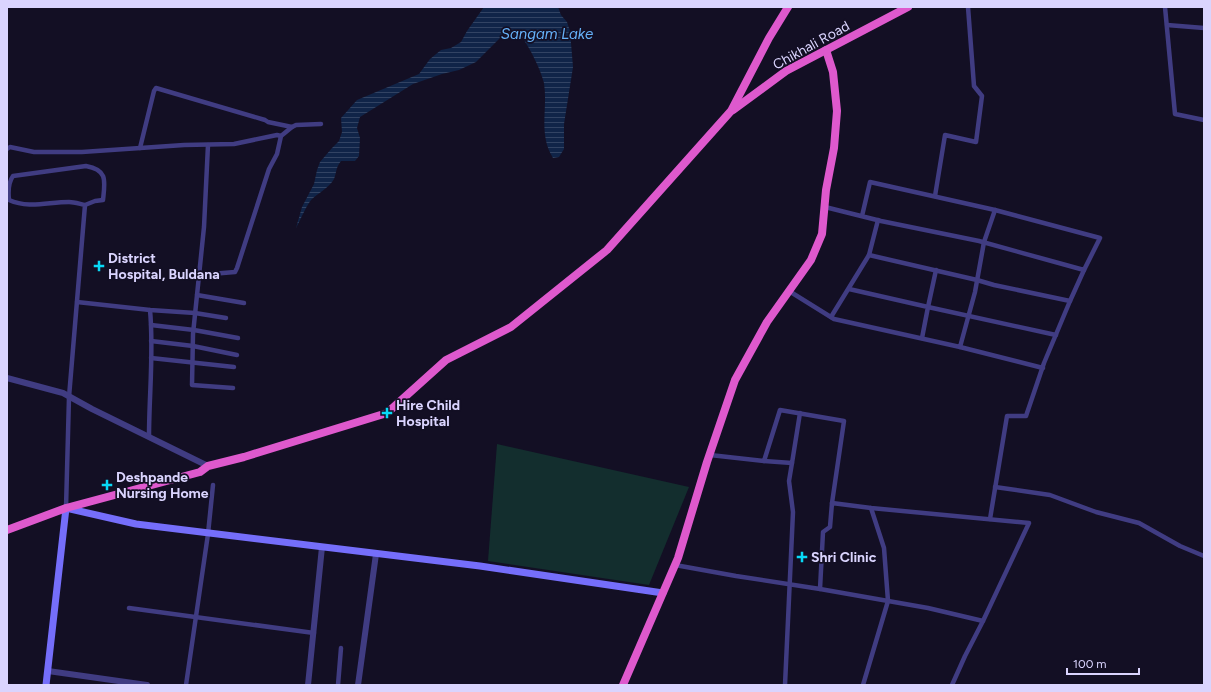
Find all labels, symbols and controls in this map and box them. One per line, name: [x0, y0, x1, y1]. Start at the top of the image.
street label: Chikhali Road: [770, 17, 853, 73]
water label: Sangam Lake: [501, 25, 593, 43]
place label: District Hospital, Buldana: [108, 250, 220, 283]
marker: District Hospital, Buldana: [93, 260, 105, 272]
place label: Hire Child Hospital: [396, 397, 460, 430]
marker: Hire Child Hospital: [381, 407, 393, 419]
place label: Deshpande Nursing Home: [116, 469, 209, 502]
marker: Deshpande Nursing Home: [101, 479, 113, 491]
place label: Shri Clinic: [811, 549, 877, 566]
marker: Shri Clinic: [796, 551, 808, 563]
scale bar: [1067, 650, 1139, 676]
text: 100 m: [1073, 657, 1107, 671]

